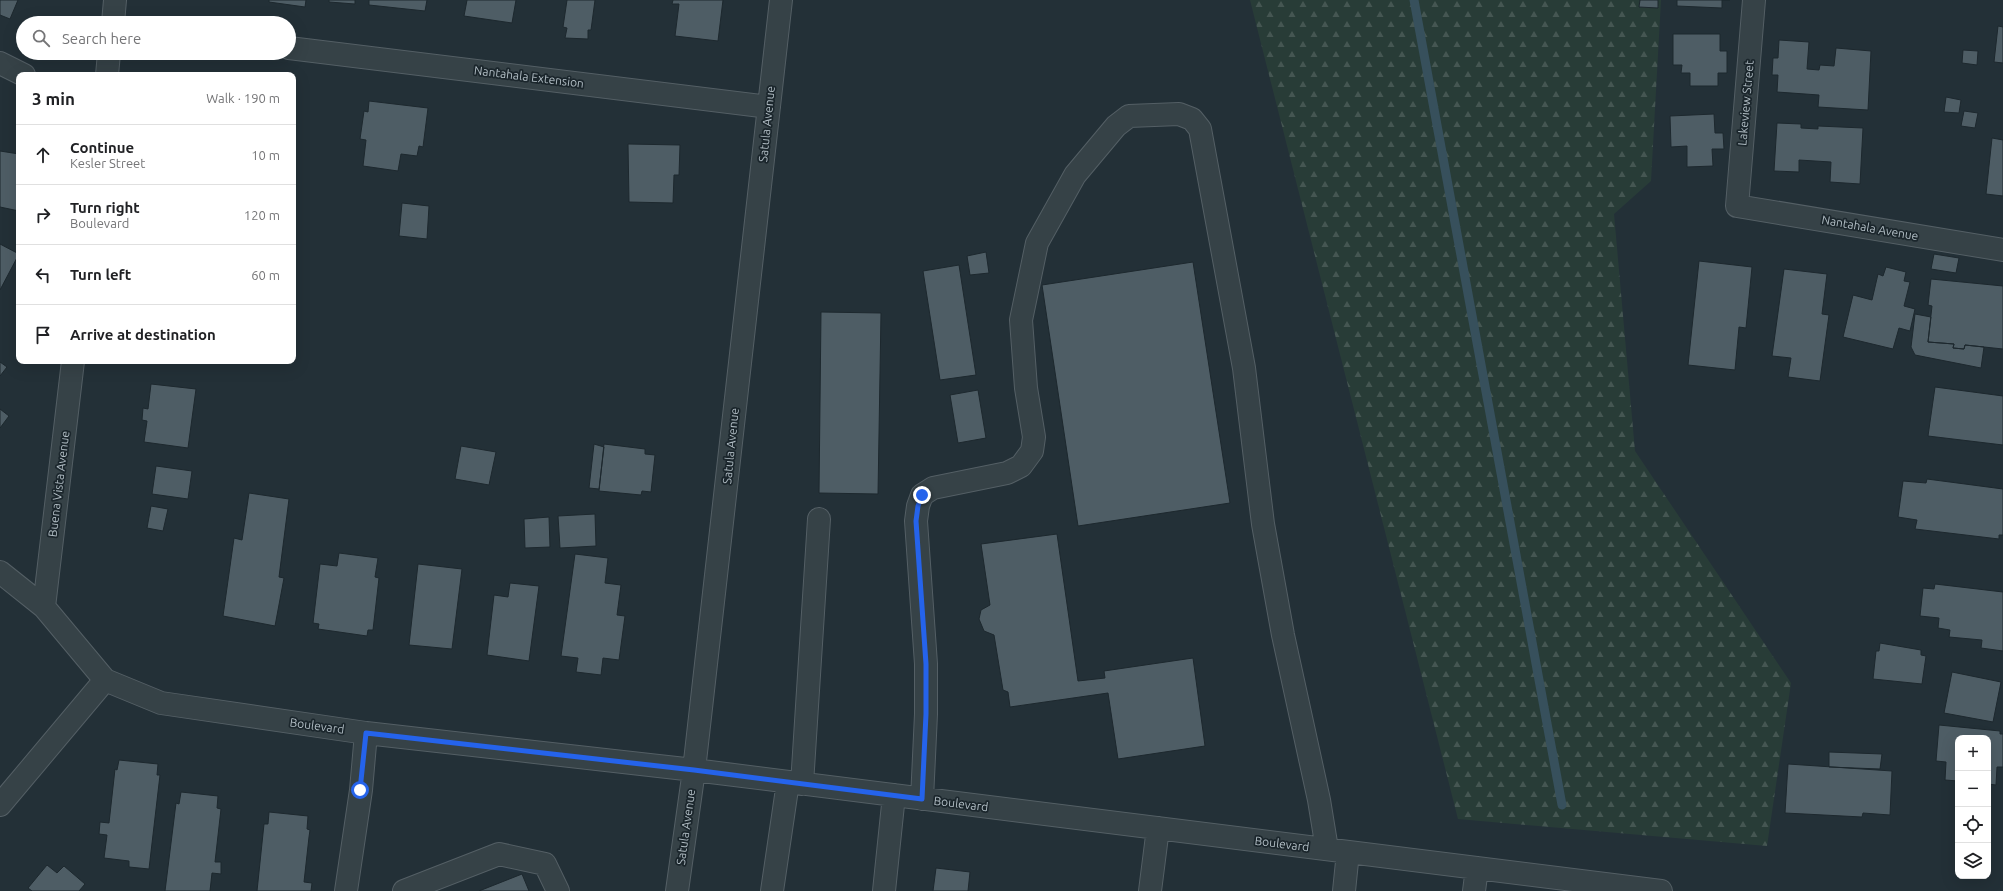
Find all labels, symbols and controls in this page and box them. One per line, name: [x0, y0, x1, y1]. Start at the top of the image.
search box: [16, 16, 296, 60]
icon: search: [30, 27, 52, 49]
text: Search here: [62, 30, 141, 47]
street label: Lakeview Street: [1735, 59, 1756, 146]
street label: Nantahala Extension: [473, 63, 585, 90]
street label: Satula Avenue: [756, 85, 777, 163]
text: 3 min: [32, 89, 75, 108]
text: Walk · 190 m: [206, 91, 280, 105]
text: Continue: [70, 139, 134, 156]
icon: ahead: [32, 144, 54, 166]
text: 10 m: [251, 148, 280, 162]
text: Kesler Street: [70, 156, 145, 170]
text: Turn right: [70, 199, 140, 216]
icon: right: [32, 204, 54, 226]
text: 120 m: [244, 208, 280, 222]
street label: Nantahala Avenue: [1821, 213, 1919, 242]
text: Boulevard: [70, 216, 129, 230]
icon: left: [32, 264, 54, 286]
text: Turn left: [70, 266, 131, 283]
text: 60 m: [251, 268, 280, 282]
icon: arrive: [32, 324, 54, 346]
text: Arrive at destination: [70, 326, 216, 343]
street label: Satula Avenue: [720, 407, 741, 485]
street label: Buena Vista Avenue: [46, 430, 71, 538]
route end: [913, 486, 931, 504]
street label: Boulevard: [289, 715, 345, 736]
map controls: [1955, 735, 1991, 879]
button: +: [1955, 735, 1991, 771]
button: −: [1955, 771, 1991, 807]
route start: [351, 781, 369, 799]
street label: Satula Avenue: [674, 788, 697, 866]
street label: Boulevard: [933, 794, 989, 813]
button: locate: [1955, 807, 1991, 843]
street label: Boulevard: [1254, 834, 1310, 853]
button: layers: [1955, 843, 1991, 879]

